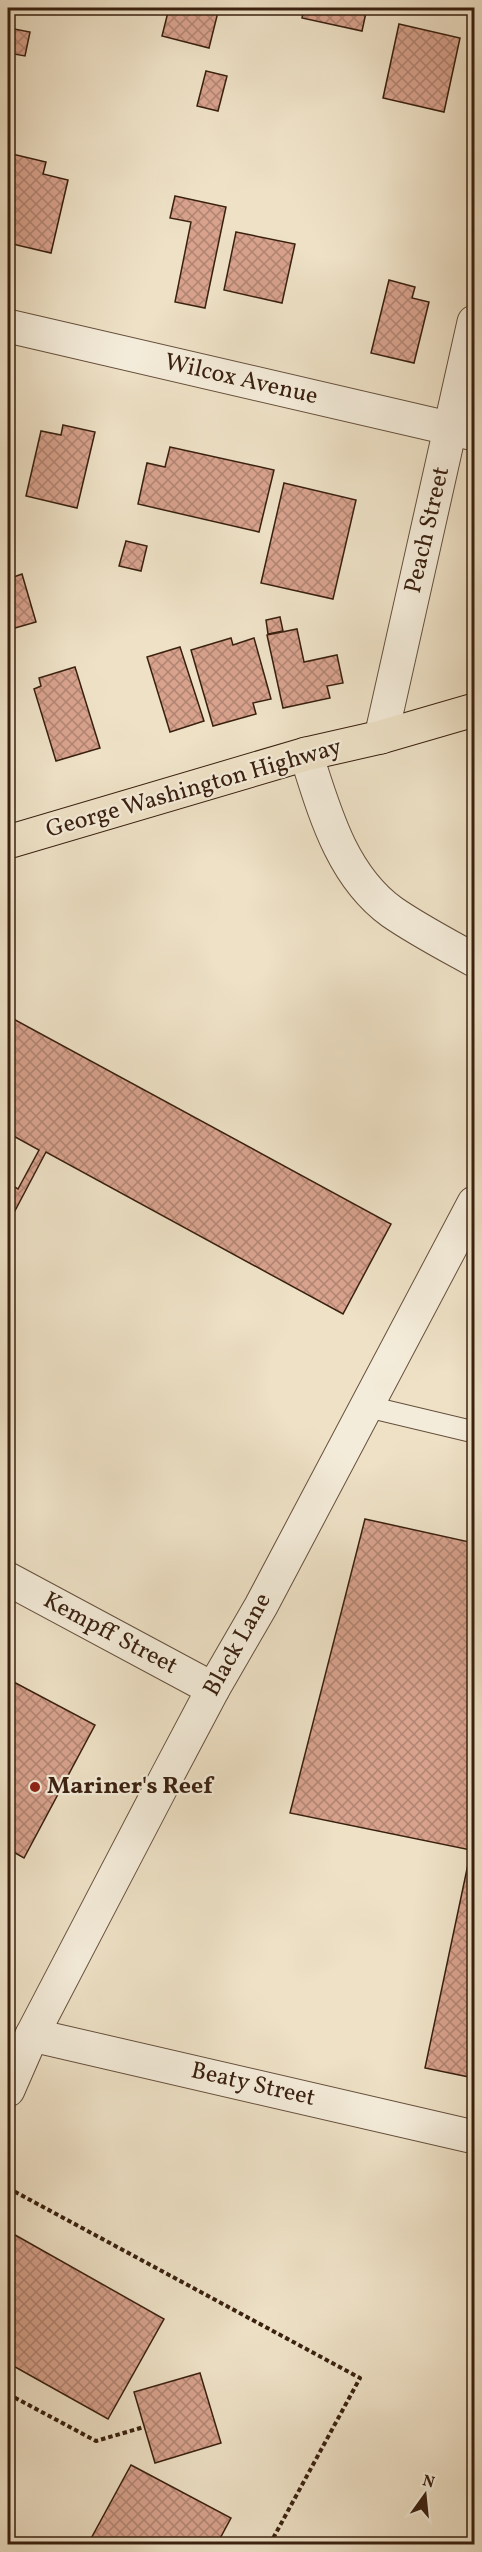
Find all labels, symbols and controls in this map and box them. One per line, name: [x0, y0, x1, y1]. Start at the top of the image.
street label: Wilcox Avenue: [161, 346, 321, 414]
street label: Peach Street: [397, 463, 459, 597]
street label: George Washington Highway: [42, 730, 346, 848]
street label: Kempff Street: [37, 1584, 183, 1684]
street label: Black Lane: [196, 1587, 280, 1703]
place label: Mariner's Reef: [47, 1770, 215, 1804]
marker: Mariner's Reef: [28, 1780, 42, 1794]
street label: Beaty Street: [188, 2054, 318, 2116]
north arrow: [395, 2465, 455, 2525]
text: N: [420, 2470, 437, 2495]

